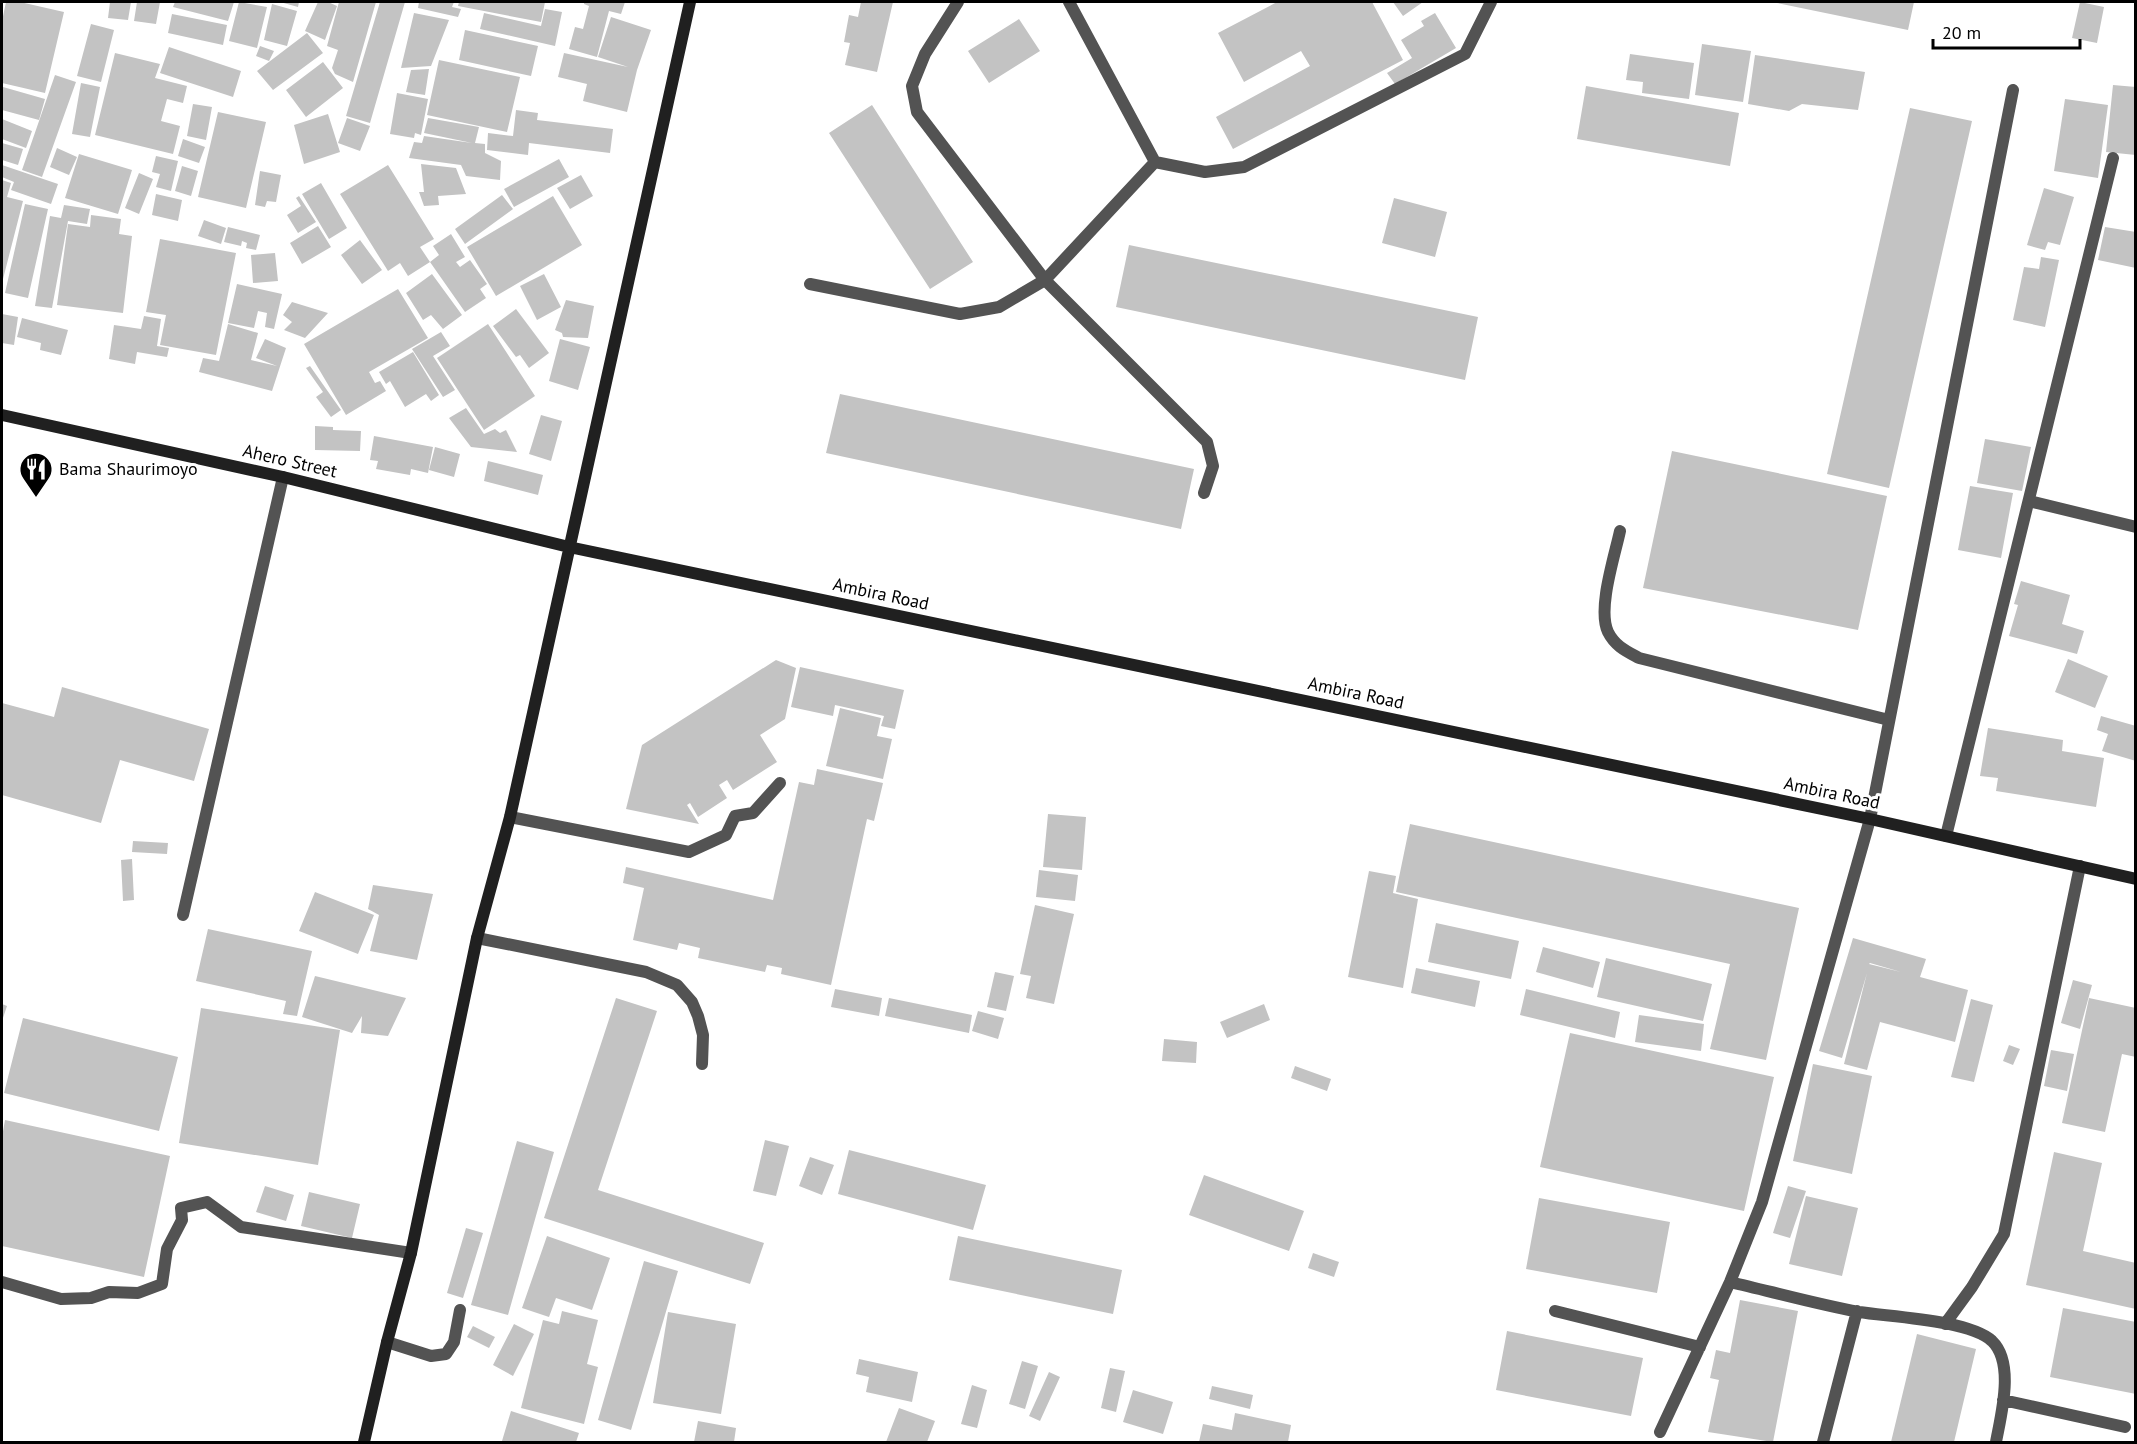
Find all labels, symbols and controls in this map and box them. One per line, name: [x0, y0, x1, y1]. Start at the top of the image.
scale bar: [1933, 12, 2080, 50]
text: 20 m: [1942, 21, 1981, 44]
street label: Ahero Street: [241, 439, 340, 483]
restaurant icon: Bama Shaurimoyo: [18, 451, 54, 498]
place label: Bama Shaurimoyo: [59, 457, 198, 480]
street label: Ambira Road: [831, 572, 931, 615]
street label: Ambira Road: [1306, 671, 1406, 714]
street label: Ambira Road: [1782, 771, 1882, 814]

